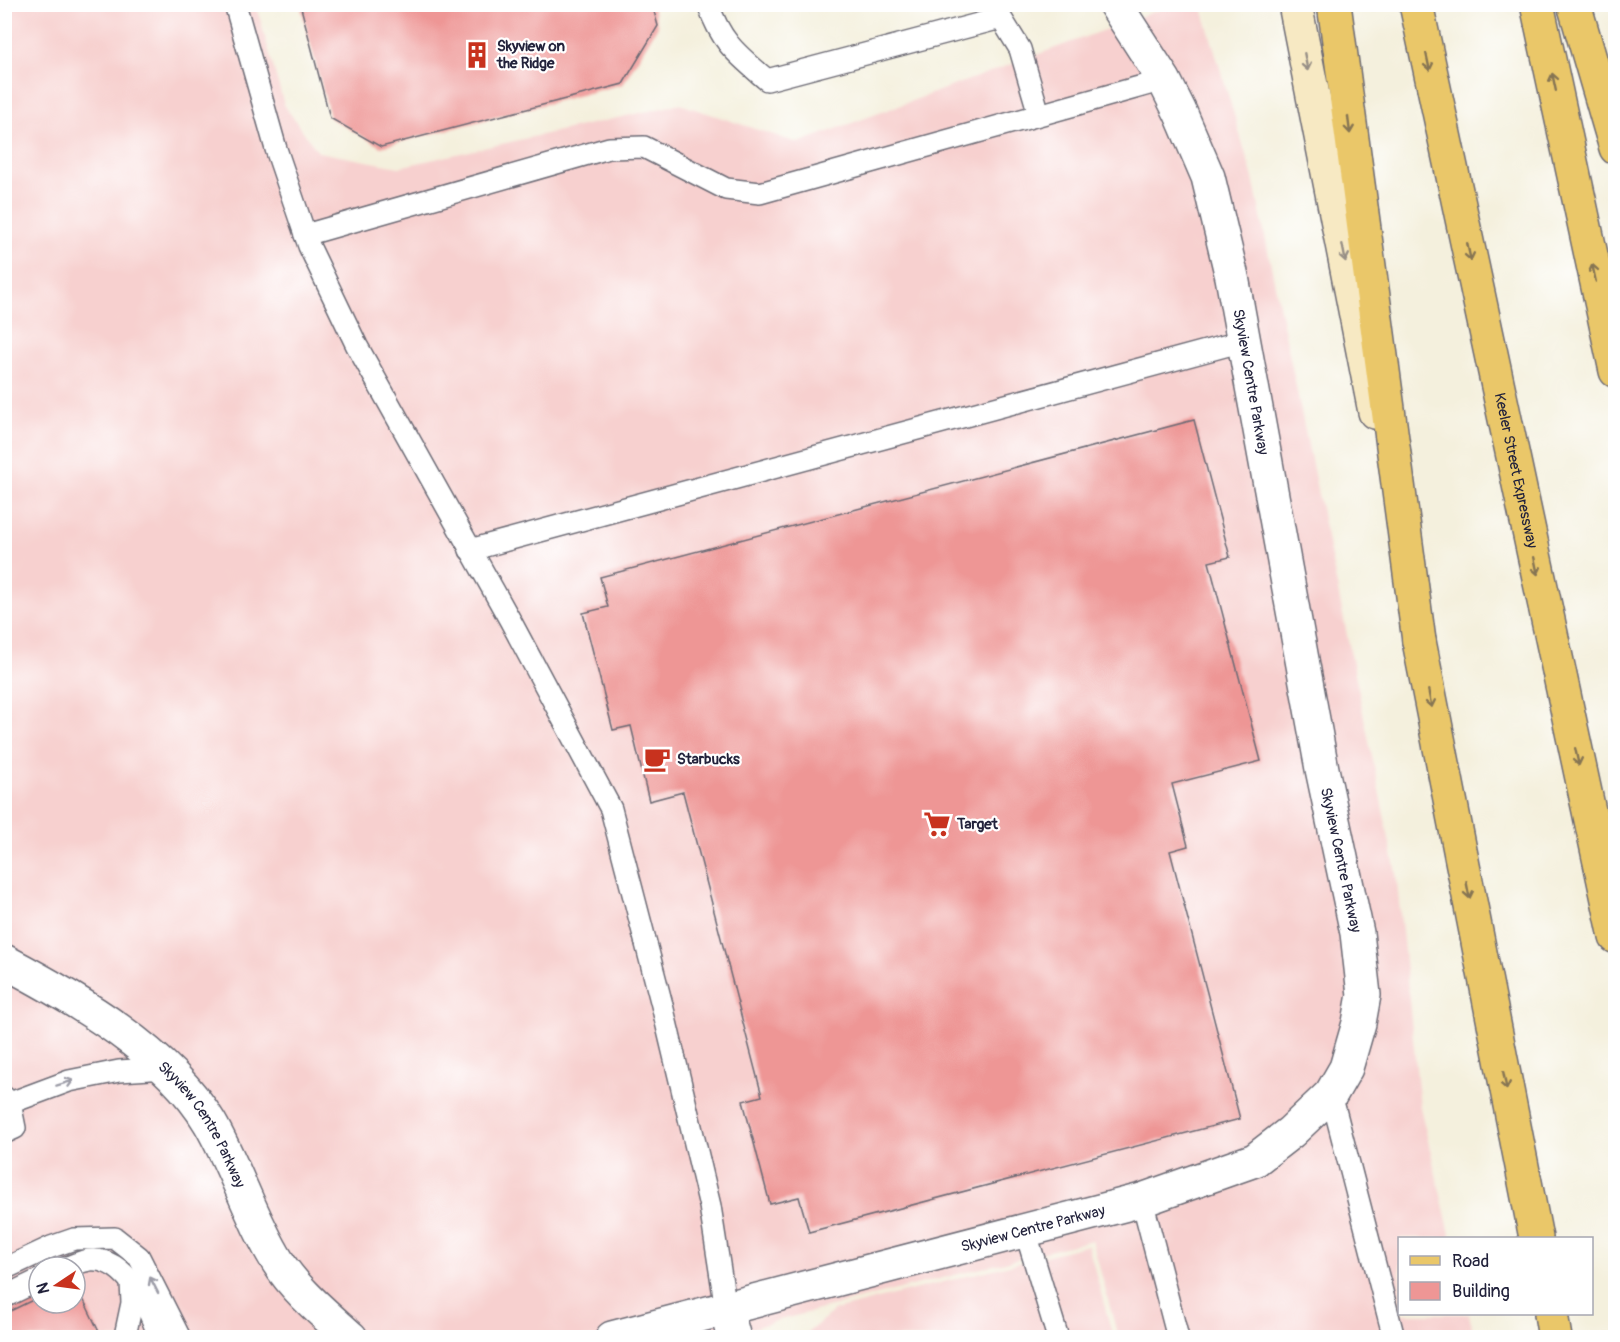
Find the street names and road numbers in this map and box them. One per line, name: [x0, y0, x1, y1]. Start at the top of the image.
street label: Skyview Centre Parkway: [1228, 308, 1273, 457]
street label: Keeler Street Expressway: [1490, 391, 1542, 551]
street label: Skyview Centre Parkway: [1316, 786, 1365, 935]
street label: Skyview Centre Parkway: [154, 1057, 249, 1191]
street label: Skyview Centre Parkway: [959, 1201, 1108, 1257]

